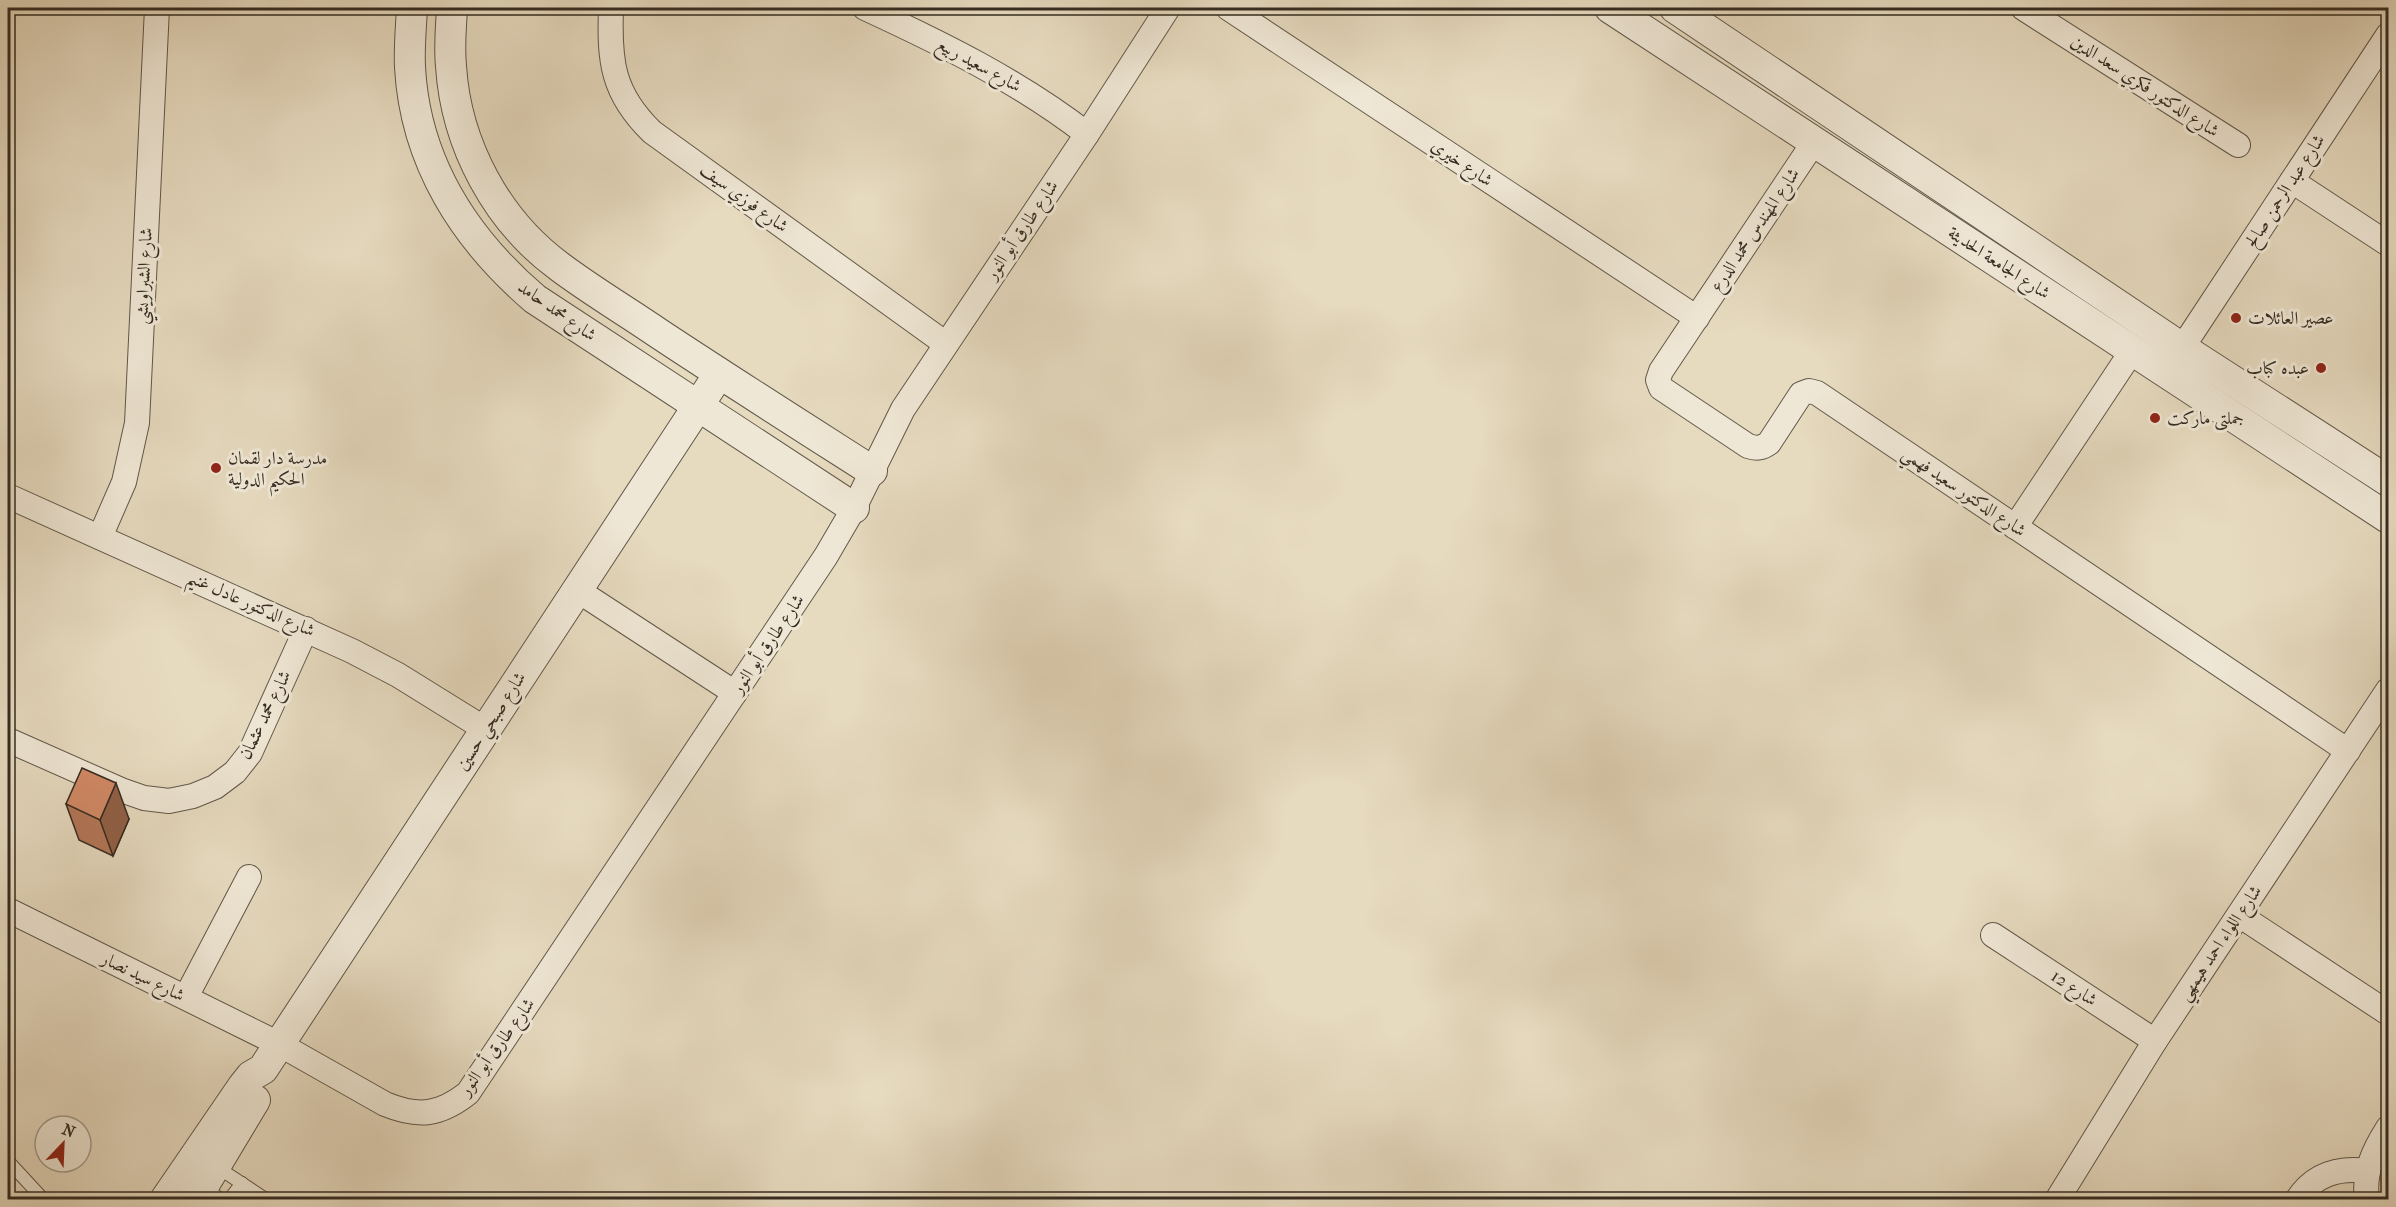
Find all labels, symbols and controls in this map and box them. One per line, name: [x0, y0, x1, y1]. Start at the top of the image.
street label: شارع الدكتور فكري سعد الدين: [2065, 30, 2223, 145]
street label: شارع سعيد ربيع: [931, 33, 1025, 101]
street label: شارع عبد الرحمن صالح: [2241, 130, 2334, 254]
street label: شارع خيري: [1425, 135, 1497, 194]
street label: شارع فوزي سيف: [693, 159, 792, 240]
street label: شارع المهندس محمد الدرع: [1706, 164, 1807, 298]
street label: شارع طارق أبو النور: [977, 175, 1066, 288]
street label: شارع الجامعة الحديثة: [1942, 222, 2054, 307]
street label: شارع الشبراويشي: [131, 227, 163, 325]
street label: شارع محمد حامد: [511, 276, 600, 349]
place label: عصير العائلات: [2248, 308, 2334, 329]
marker: عصير العائلات: [2229, 311, 2243, 325]
place label: عبده كباب: [2246, 358, 2309, 379]
marker: عبده كباب: [2314, 361, 2328, 375]
place label: جملتى ماركت: [2167, 408, 2244, 431]
marker: جملتى ماركت: [2148, 411, 2162, 425]
street label: شارع الدكتور سعيد فهمي: [1895, 443, 2030, 546]
place label: مدرسة دار لقمان الحكيم الدولية: [228, 448, 327, 497]
marker: مدرسة دار لقمان الحكيم الدولية: [209, 461, 223, 475]
street label: شارع الدكتور عادل غنيم: [181, 566, 318, 648]
street label: شارع طارق أبو النور: [723, 589, 812, 702]
street label: شارع محمد عثمان: [234, 667, 299, 765]
street label: شارع صبحي حسين: [451, 668, 536, 777]
street label: شارع اللواء احمد هيمهي: [2174, 881, 2271, 1008]
street label: شارع سيد نصار: [94, 947, 188, 1010]
street label: شارع 12: [2045, 965, 2101, 1014]
street label: شارع طارق أبو النور: [451, 992, 543, 1104]
north arrow: [33, 1114, 93, 1174]
text: N: [59, 1120, 79, 1142]

